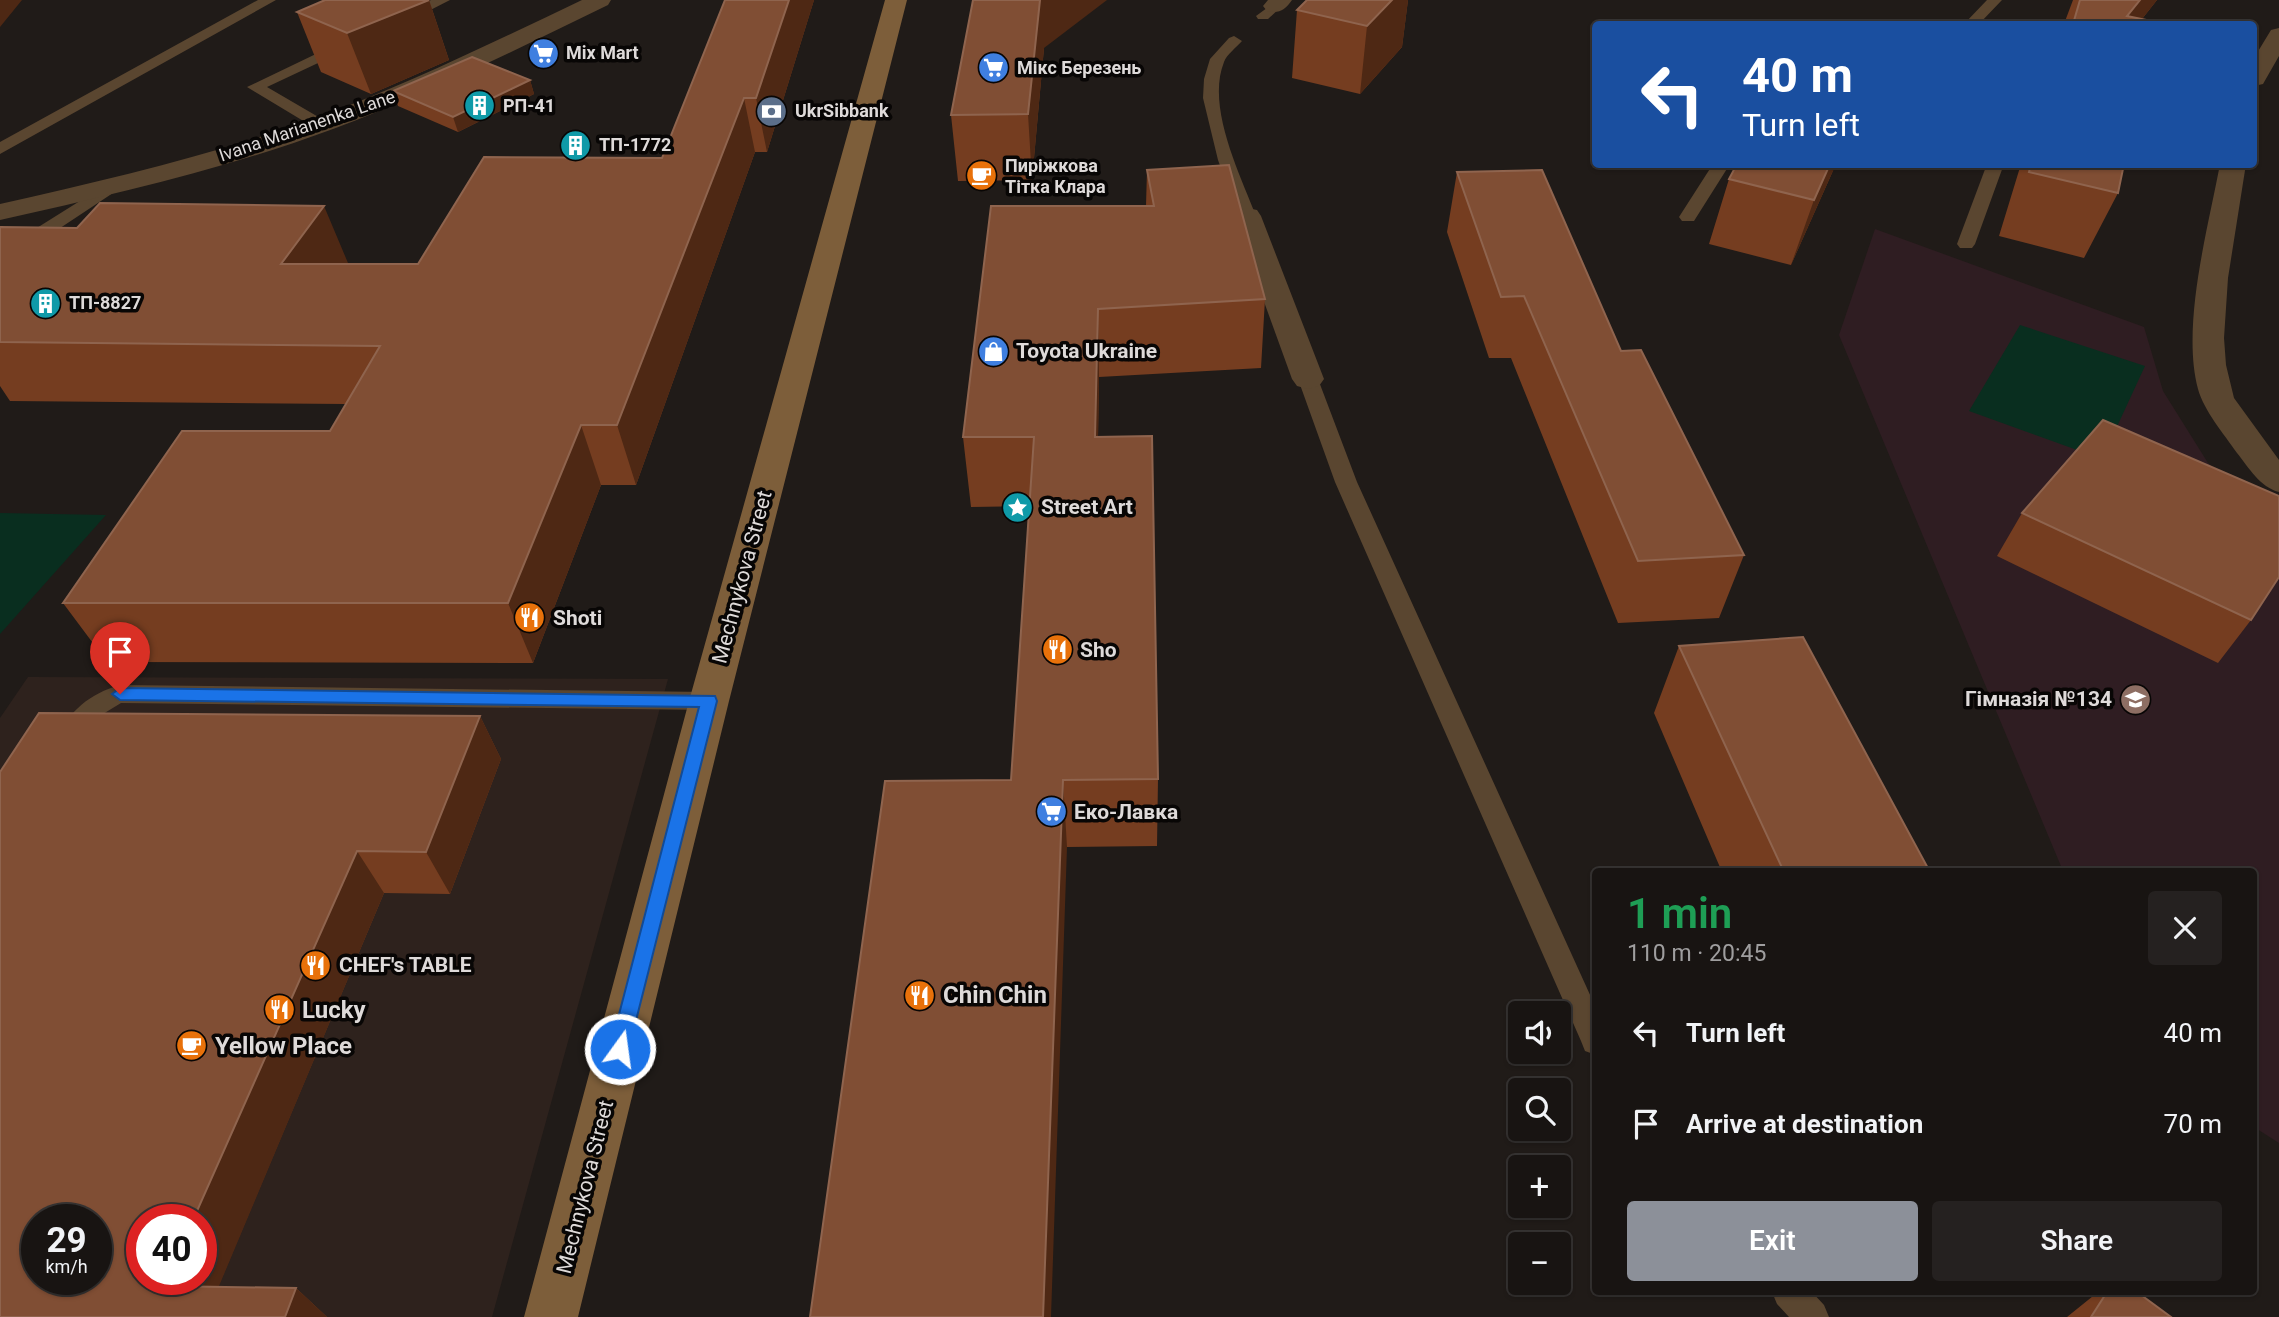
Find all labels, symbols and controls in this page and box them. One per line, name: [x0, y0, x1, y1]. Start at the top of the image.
supermarket icon: Mix Mart: [526, 36, 560, 70]
place label: Mix Mart: [566, 42, 639, 63]
text: 40 m: [1742, 47, 1853, 104]
icon: left: [1627, 49, 1718, 140]
supermarket icon: Мікс Березень: [977, 51, 1011, 85]
place label: Мікс Березень: [1017, 57, 1141, 78]
street label: Ivana Marianenka Lane: [216, 85, 398, 166]
building icon: РП-41: [463, 89, 497, 123]
bank icon: UkrSibbank: [755, 94, 789, 128]
place label: РП-41: [503, 95, 555, 116]
place label: UkrSibbank: [795, 100, 889, 121]
text: Turn left: [1742, 106, 1860, 144]
building icon: ТП-1772: [559, 128, 593, 162]
place label: ТП-1772: [599, 134, 671, 155]
place label: Пиріжкова Тітка Клара: [1005, 155, 1106, 197]
cafe icon: Пиріжкова Тітка Клара: [965, 159, 999, 193]
building icon: ТП-8827: [29, 286, 63, 320]
place label: ТП-8827: [69, 292, 141, 313]
shop icon: Toyota Ukraine: [976, 334, 1010, 368]
place label: Toyota Ukraine: [1016, 339, 1157, 363]
street label: Mechnykova Street: [707, 488, 777, 666]
place icon: Street Art: [1001, 490, 1035, 524]
place label: Street Art: [1041, 495, 1133, 519]
restaurant icon: Shoti: [513, 601, 547, 635]
place label: Shoti: [553, 606, 602, 630]
pin: [90, 622, 150, 694]
icon: arrive: [101, 633, 139, 671]
restaurant icon: Sho: [1040, 633, 1074, 667]
place label: Sho: [1080, 638, 1117, 662]
school or university icon: Гімназія №134: [2118, 682, 2152, 716]
place label: Гімназія №134: [1965, 687, 2112, 711]
supermarket icon: Еко-Лавка: [1034, 795, 1068, 829]
place label: Еко-Лавка: [1074, 800, 1178, 824]
text: 1 min: [1627, 889, 1732, 938]
button: close: [2148, 891, 2222, 965]
text: 110 m · 20:45: [1627, 940, 1766, 967]
restaurant icon: CHEF's TABLE: [299, 948, 333, 982]
place label: CHEF's TABLE: [339, 953, 472, 977]
restaurant icon: Chin Chin: [903, 978, 937, 1012]
place label: Chin Chin: [943, 981, 1047, 1009]
restaurant icon: Lucky: [262, 993, 296, 1027]
place label: Lucky: [302, 996, 366, 1024]
map controls: [1508, 1001, 1571, 1295]
button: sound: [1508, 1001, 1571, 1064]
position arrow: [583, 1012, 657, 1086]
icon: left: [1627, 1014, 1665, 1052]
text: Turn left: [1686, 1018, 1785, 1048]
text: 40 m: [2164, 1018, 2222, 1048]
cafe icon: Yellow Place: [175, 1029, 209, 1063]
place label: Yellow Place: [215, 1032, 352, 1060]
button: search: [1508, 1078, 1571, 1141]
street label: Mechnykova Street: [552, 1098, 618, 1276]
icon: arrive: [1627, 1105, 1665, 1143]
text: Arrive at destination: [1686, 1109, 1923, 1139]
text: 70 m: [2164, 1109, 2222, 1139]
button: +: [1508, 1155, 1571, 1218]
button: Exit: [1627, 1201, 1918, 1281]
button: Share: [1932, 1201, 2222, 1281]
speed limit sign: 40: [126, 1204, 217, 1295]
text: 29: [46, 1220, 87, 1261]
button: −: [1508, 1232, 1571, 1295]
text: km/h: [45, 1256, 88, 1277]

